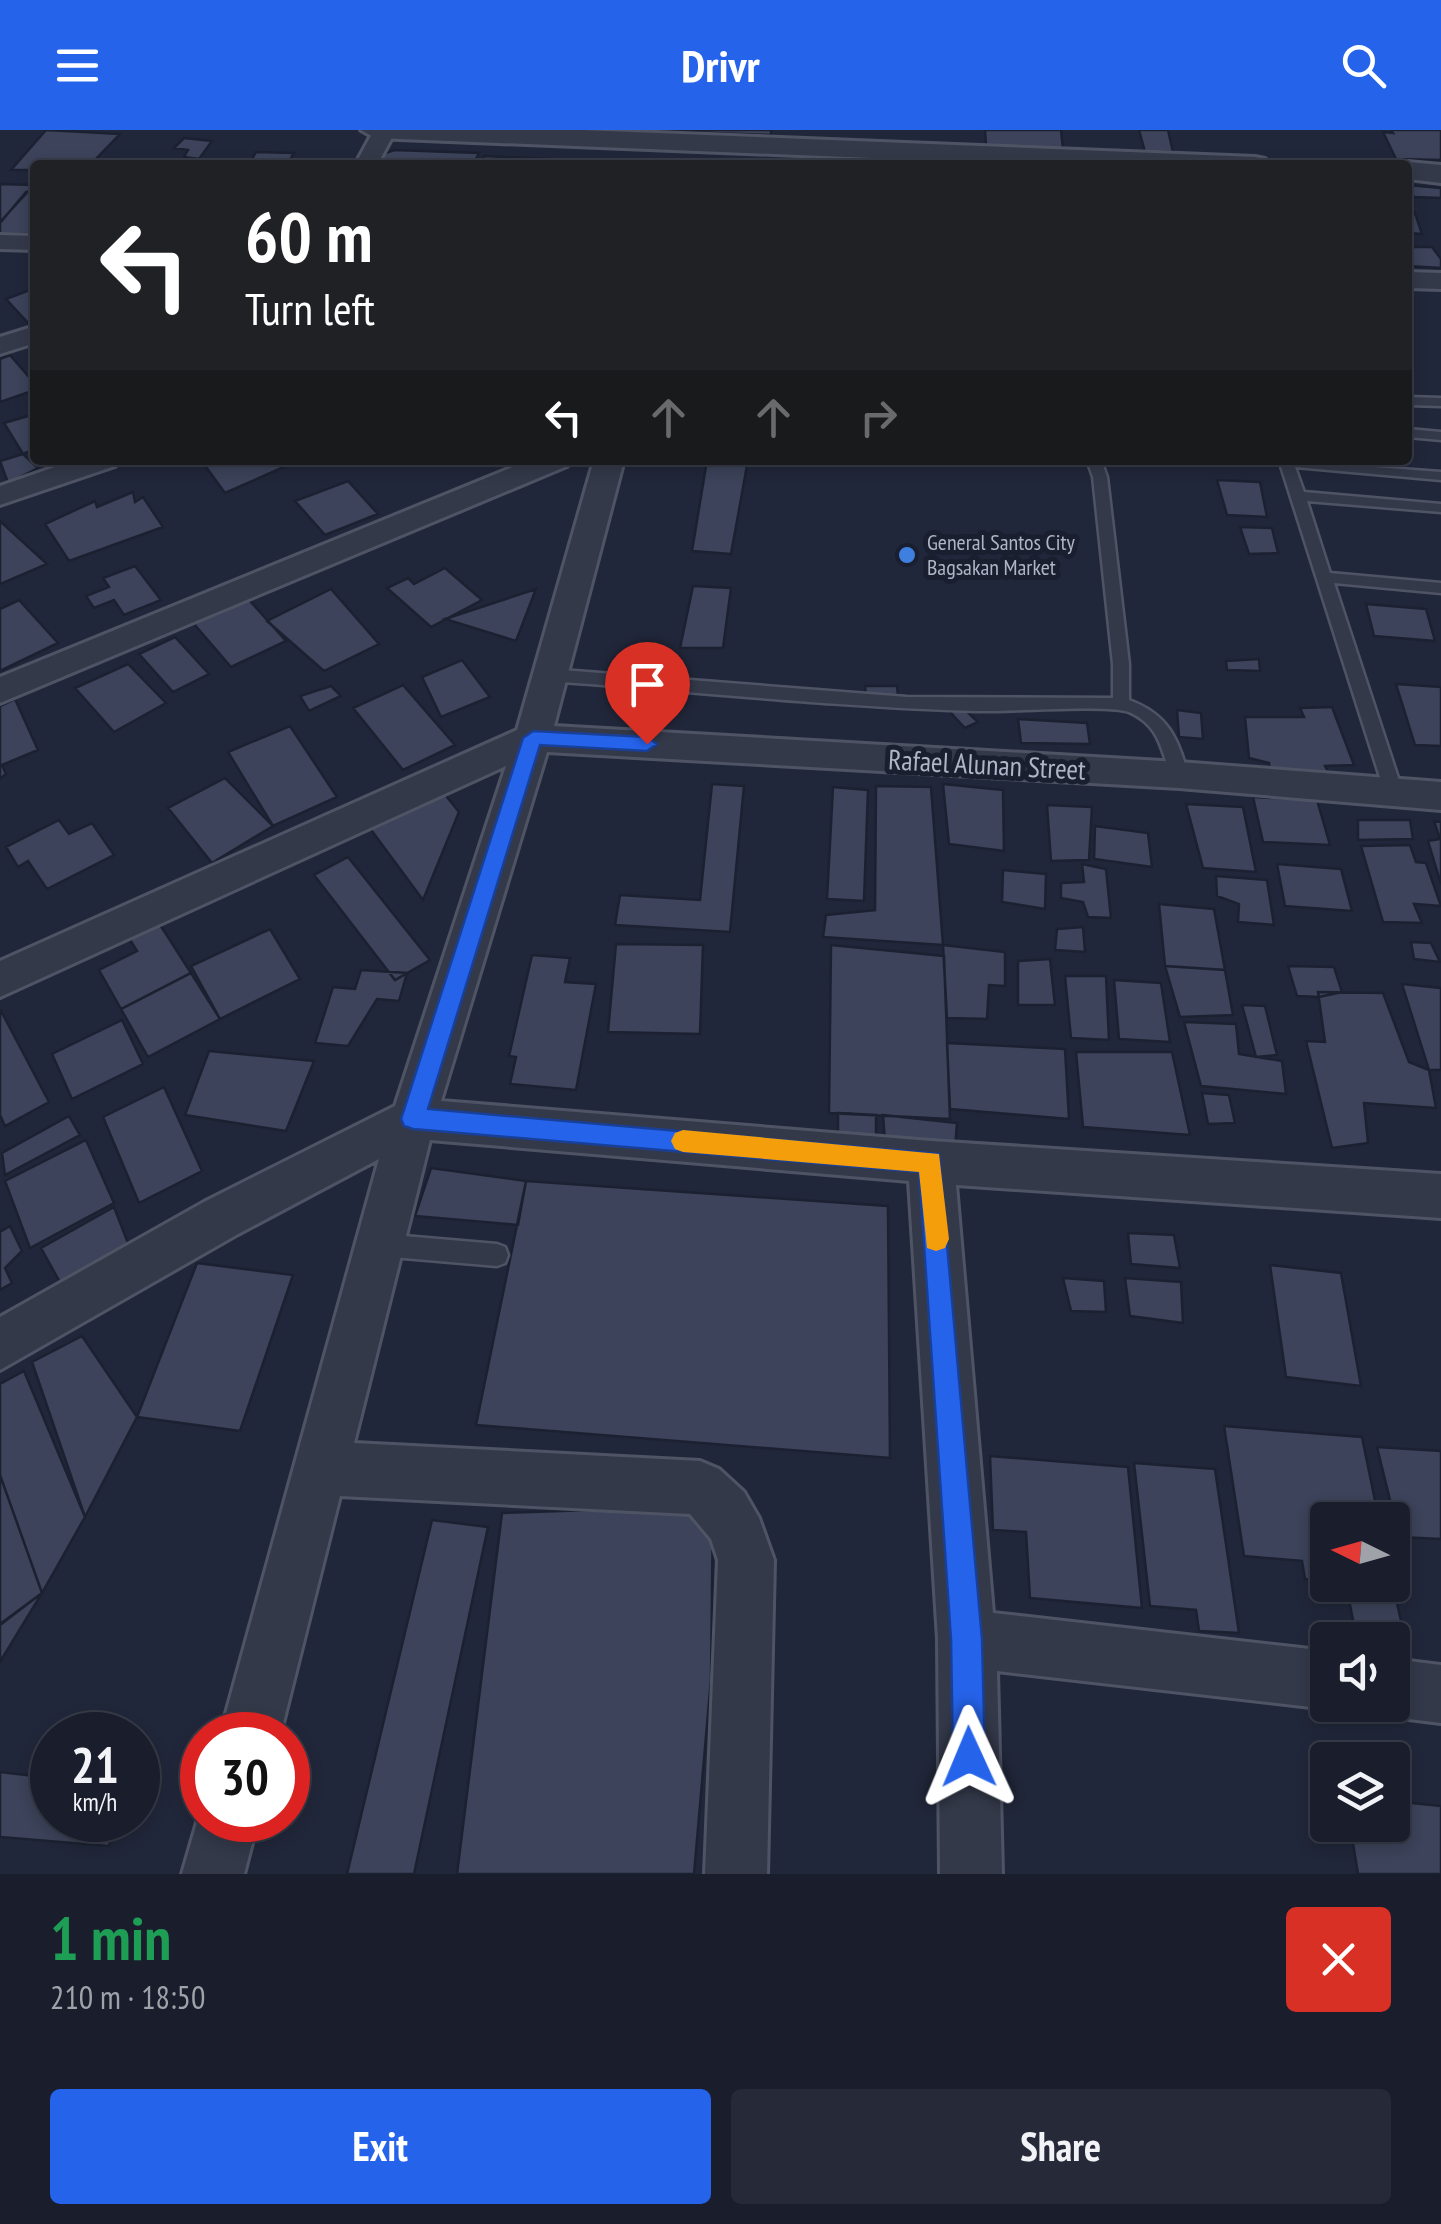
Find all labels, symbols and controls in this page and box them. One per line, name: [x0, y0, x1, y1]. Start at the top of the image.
text: Drivr: [681, 36, 760, 94]
icon: menu: [50, 38, 105, 93]
icon: search: [1336, 38, 1391, 93]
text: 60 m: [245, 191, 373, 281]
icon: left: [80, 200, 210, 330]
text: Turn left: [245, 279, 375, 337]
icon: left: [536, 390, 591, 445]
icon: ahead: [641, 390, 696, 445]
icon: ahead: [746, 390, 801, 445]
icon: right: [851, 390, 906, 445]
place label: General Santos City Bagsakan Market: [927, 528, 1075, 581]
marker: General Santos City Bagsakan Market: [896, 544, 918, 566]
pin: [605, 642, 690, 745]
icon: arrive: [620, 657, 675, 712]
street label: Rafael Alunan Street: [887, 740, 1087, 788]
north arrow: [1310, 1502, 1410, 1602]
map controls: [1310, 1502, 1410, 1842]
button: sound: [1310, 1622, 1410, 1722]
position arrow: [917, 1705, 1021, 1809]
speed limit sign: 30: [180, 1712, 310, 1842]
text: 21: [71, 1732, 119, 1797]
button: layers: [1310, 1742, 1410, 1842]
text: km/h: [73, 1786, 117, 1818]
text: 1 min: [50, 1899, 171, 1977]
button: close: [1286, 1907, 1391, 2012]
text: 210 m · 18:50: [50, 1976, 205, 2018]
button: Exit: [50, 2089, 711, 2204]
button: Share: [731, 2089, 1391, 2204]

